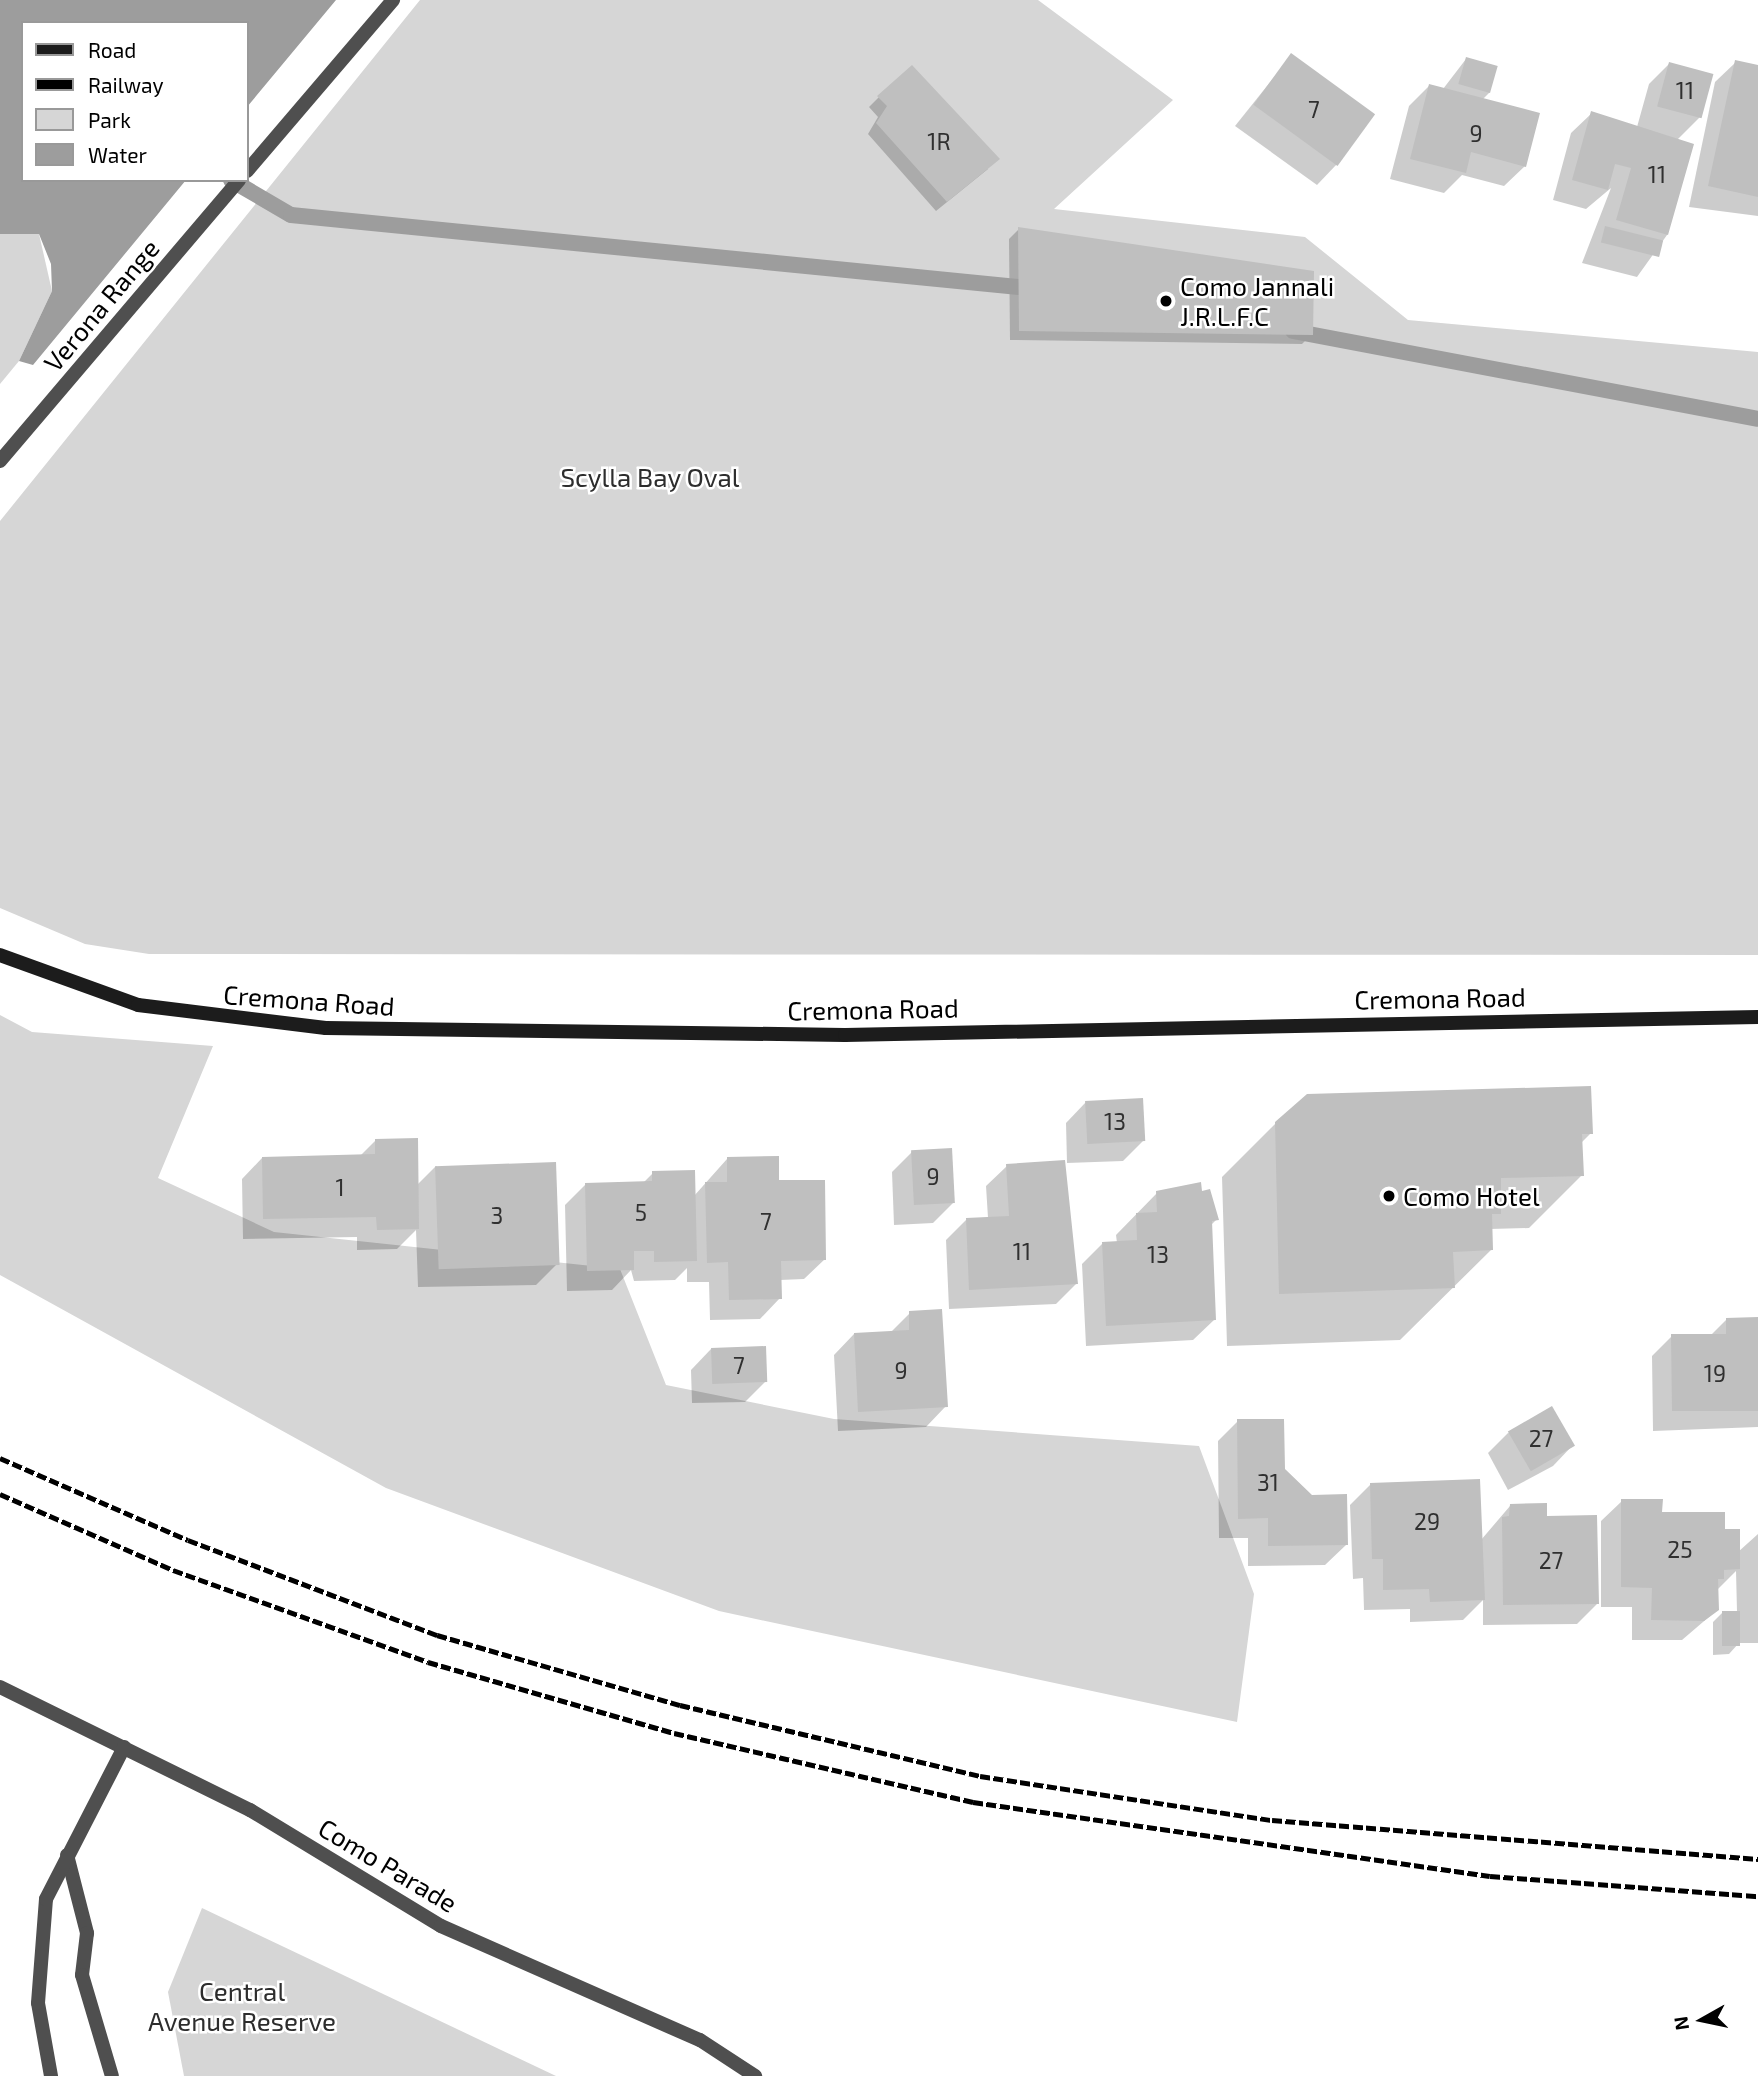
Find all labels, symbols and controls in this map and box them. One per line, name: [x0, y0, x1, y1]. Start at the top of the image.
legend: [21, 21, 248, 182]
text: Road: [88, 37, 136, 62]
text: Railway: [88, 72, 164, 97]
house number: 11: [1676, 76, 1694, 104]
house number: 7: [1308, 95, 1320, 123]
text: Park: [88, 107, 131, 132]
house number: 9: [1469, 119, 1483, 147]
house number: 1R: [927, 127, 951, 155]
text: Water: [88, 142, 147, 167]
house number: 11: [1648, 160, 1666, 188]
street label: Verona Range: [37, 233, 165, 377]
place label: Como Jannali J.R.L.F.C: [1180, 270, 1335, 332]
marker: Como Jannali J.R.L.F.C: [1158, 293, 1174, 309]
park label: Scylla Bay Oval: [560, 461, 740, 493]
street label: Cremona Road: [222, 978, 396, 1022]
street label: Cremona Road: [1354, 981, 1526, 1015]
street label: Cremona Road: [787, 992, 959, 1026]
house number: 13: [1104, 1107, 1126, 1135]
house number: 9: [926, 1162, 940, 1190]
house number: 1: [335, 1173, 345, 1201]
place label: Como Hotel: [1403, 1180, 1540, 1212]
marker: Como Hotel: [1381, 1188, 1397, 1204]
house number: 5: [635, 1198, 647, 1226]
house number: 3: [491, 1201, 503, 1229]
house number: 7: [760, 1207, 772, 1235]
house number: 11: [1013, 1237, 1031, 1265]
house number: 13: [1147, 1240, 1169, 1268]
house number: 7: [733, 1351, 745, 1379]
house number: 9: [894, 1356, 908, 1384]
house number: 19: [1704, 1359, 1726, 1387]
house number: 27: [1529, 1424, 1553, 1452]
house number: 31: [1257, 1468, 1279, 1496]
house number: 29: [1414, 1507, 1440, 1535]
house number: 25: [1667, 1535, 1693, 1563]
house number: 27: [1539, 1546, 1563, 1574]
street label: Como Parade: [313, 1811, 463, 1919]
park label: Central Avenue Reserve: [148, 1975, 336, 2036]
north arrow: [1667, 1985, 1737, 2055]
text: N: [1668, 2015, 1693, 2032]

